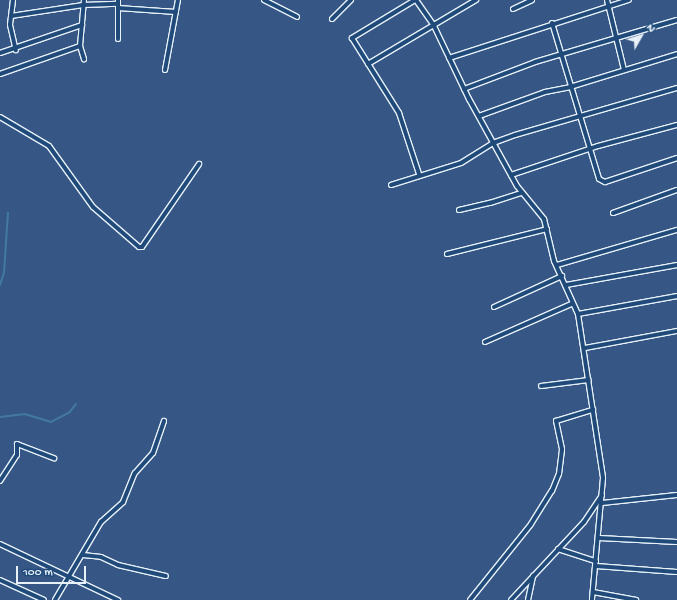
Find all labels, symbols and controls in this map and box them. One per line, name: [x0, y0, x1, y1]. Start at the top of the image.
north arrow: [621, 16, 661, 56]
text: N: [643, 22, 657, 35]
scale bar: [18, 558, 88, 584]
text: 100 m: [23, 566, 53, 580]

